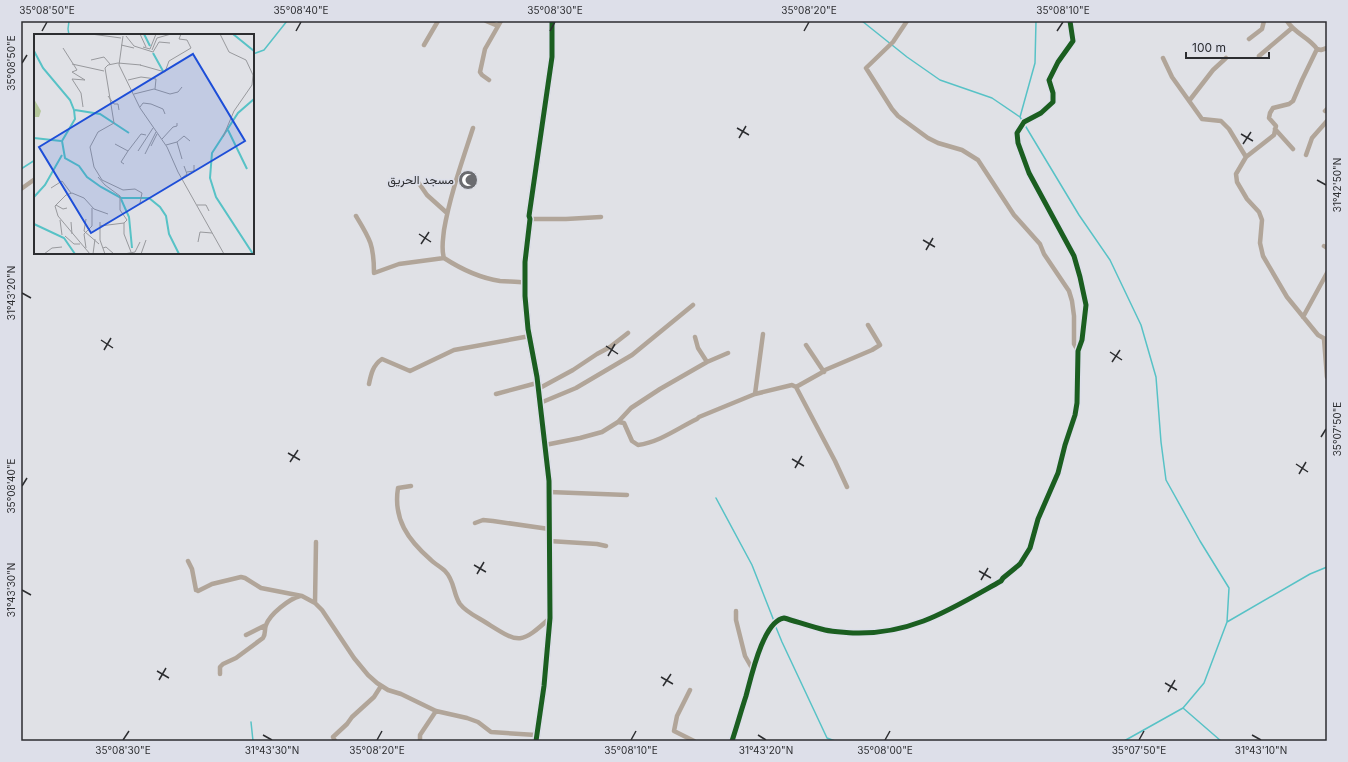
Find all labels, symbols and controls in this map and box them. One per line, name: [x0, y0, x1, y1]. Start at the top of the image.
text: 35°08'50"E: [19, 4, 75, 16]
text: 35°08'40"E: [273, 4, 329, 16]
text: 35°08'30"E: [527, 4, 583, 16]
text: 35°08'20"E: [781, 4, 837, 16]
text: 35°08'10"E: [1036, 4, 1090, 16]
inset map: [34, 34, 254, 254]
scale bar: [1186, 34, 1269, 60]
text: 35°08'50"E: [5, 35, 17, 91]
text: 100 m: [1192, 40, 1226, 55]
text: 31°42'50"N: [1331, 158, 1343, 212]
mosque icon: مسجد الحريق: [457, 169, 479, 191]
place label: مسجد الحريق: [387, 172, 454, 188]
text: 31°43'20"N: [5, 266, 17, 320]
text: 35°07'50"E: [1331, 402, 1343, 456]
text: 35°08'40"E: [5, 458, 17, 514]
text: 31°43'30"N: [5, 563, 17, 617]
text: 35°08'30"E: [95, 744, 151, 756]
text: 31°43'30"N: [245, 744, 299, 756]
text: 35°08'20"E: [349, 744, 405, 756]
text: 35°08'10"E: [604, 744, 658, 756]
text: 31°43'20"N: [739, 744, 793, 756]
text: 35°08'00"E: [857, 744, 913, 756]
text: 35°07'50"E: [1112, 744, 1166, 756]
text: 31°43'10"N: [1235, 744, 1287, 756]

